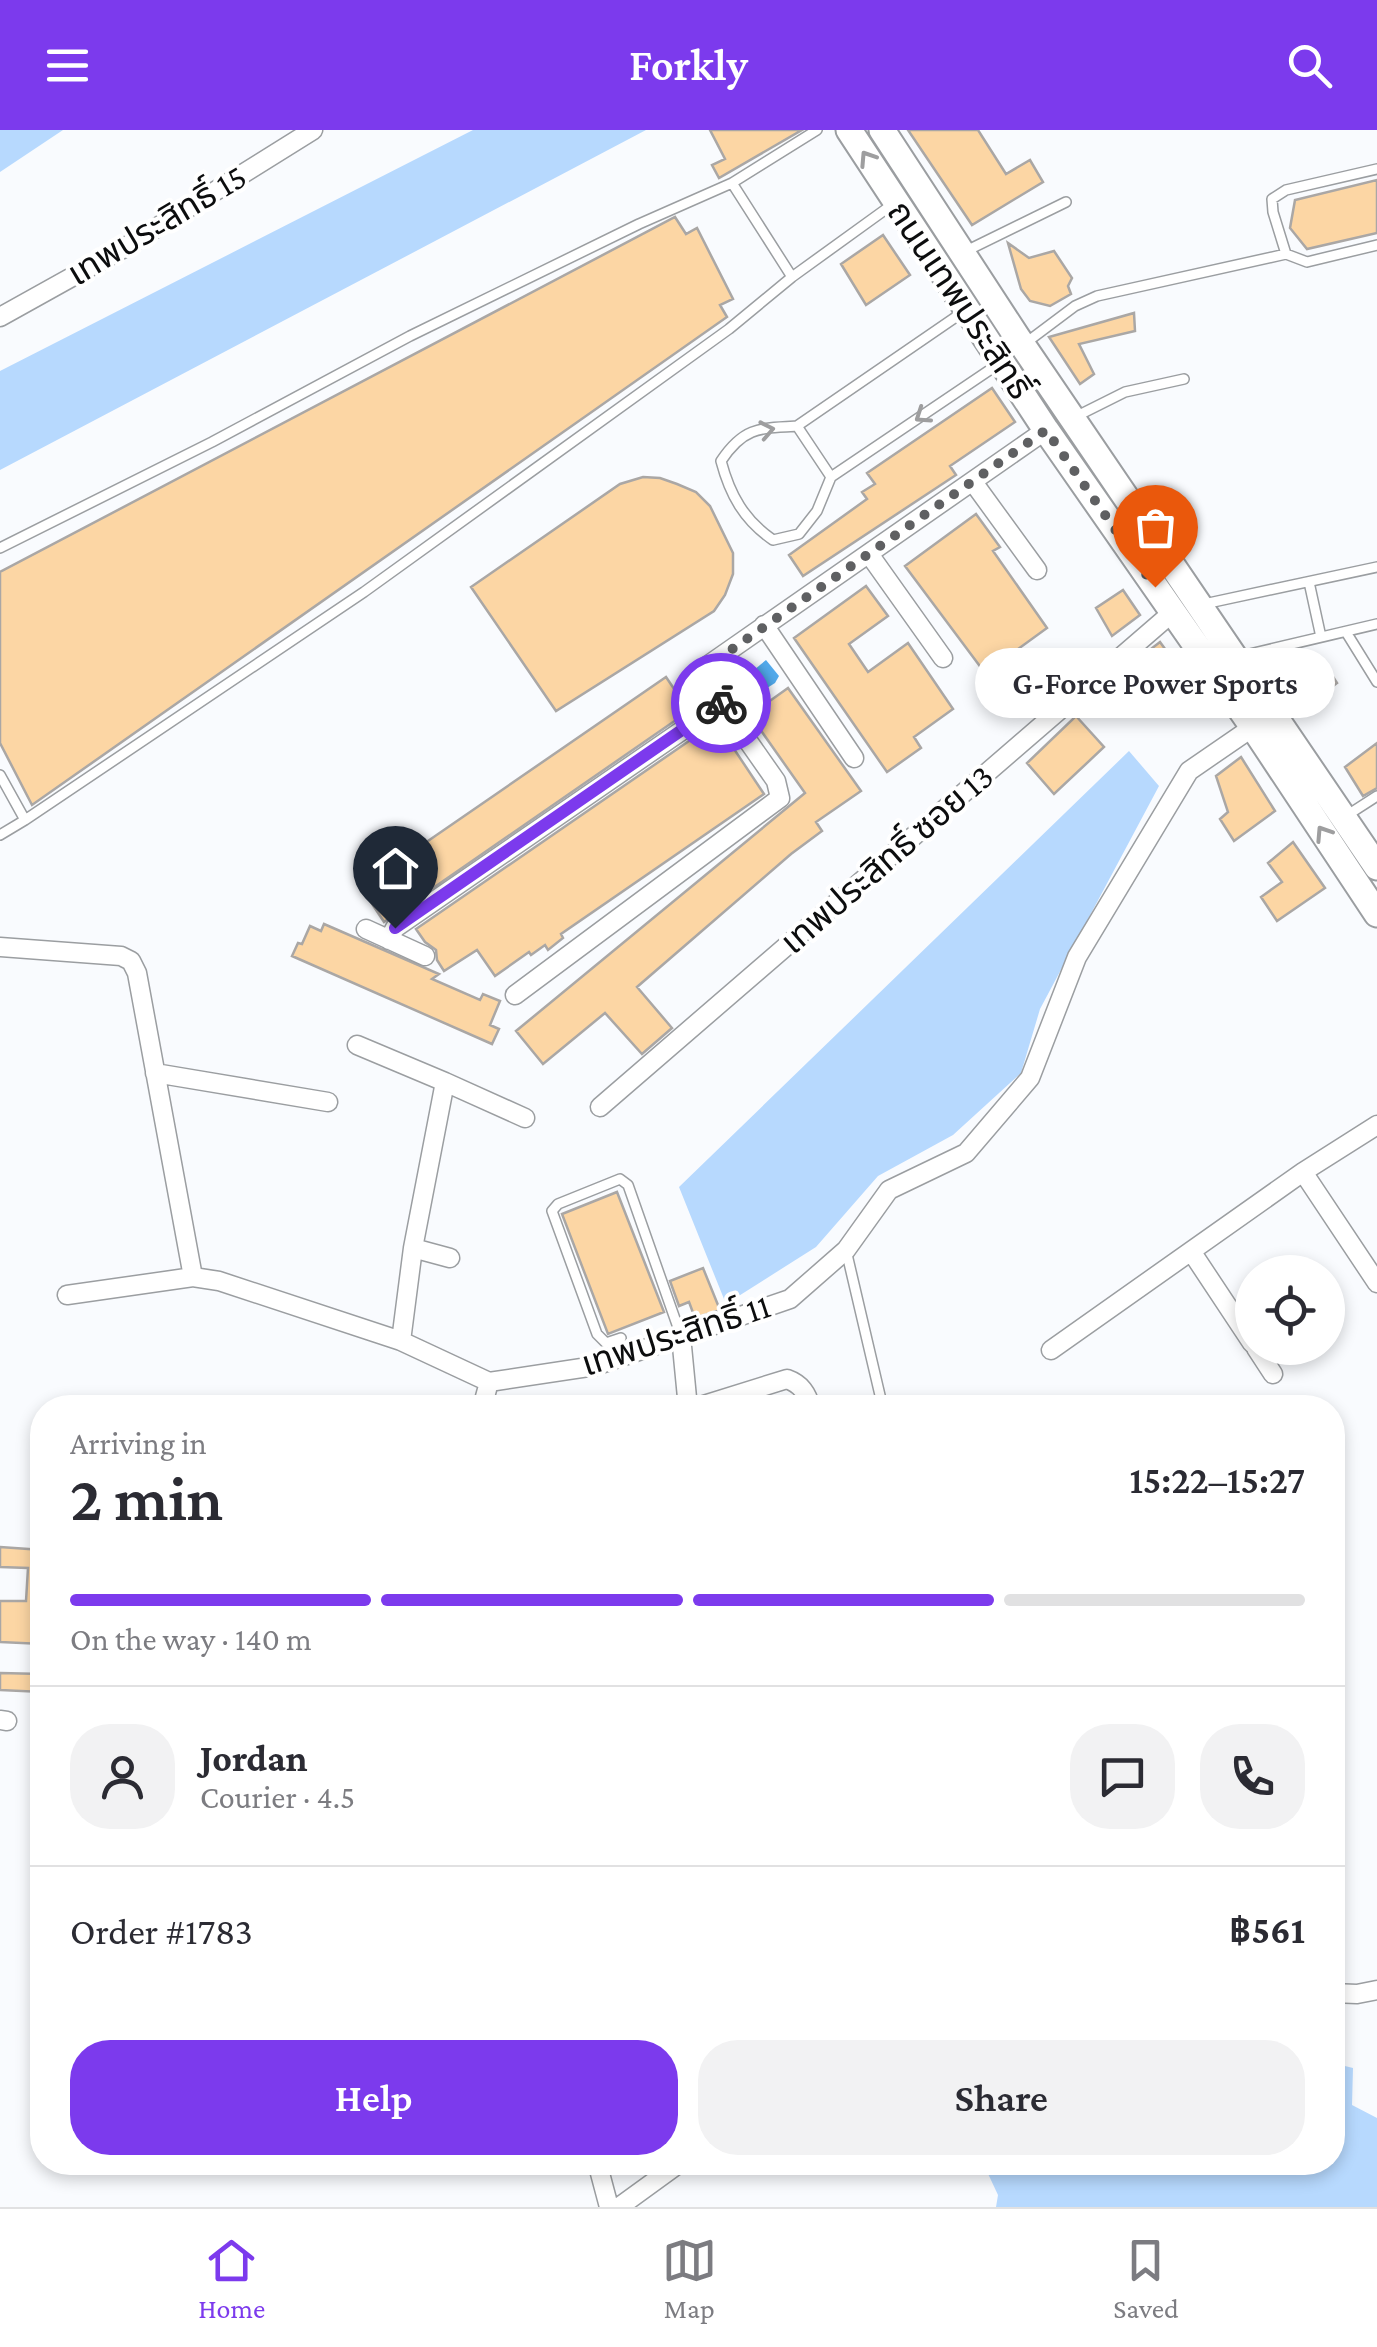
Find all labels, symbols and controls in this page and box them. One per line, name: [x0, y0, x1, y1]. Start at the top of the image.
icon: menu: [40, 38, 95, 93]
icon: search: [1282, 38, 1337, 93]
text: Forkly: [629, 40, 748, 90]
one-way arrow: [860, 151, 879, 169]
street label: เทพประสิทธิ์ 15: [60, 156, 253, 294]
street label: ถนนเทพประสิทธิ์: [879, 193, 1042, 407]
one-way arrow: [914, 404, 933, 422]
one-way arrow: [758, 420, 775, 441]
pin: [1113, 485, 1198, 588]
icon: bag: [1128, 500, 1183, 555]
callout: G-Force Power Sports: [975, 647, 1335, 717]
courier: [671, 653, 771, 753]
text: G-Force Power Sports: [1012, 665, 1298, 701]
icon: bike: [694, 676, 749, 731]
street label: เทพประสิทธิ์ ซอย 13: [772, 756, 1001, 962]
pin: [353, 826, 438, 929]
one-way arrow: [1317, 826, 1336, 844]
icon: home: [368, 841, 423, 896]
map controls: [1235, 1255, 1345, 1365]
button: locate: [1235, 1255, 1345, 1365]
street label: เทพประสิทธิ์ 11: [576, 1285, 775, 1384]
text: Arriving in: [70, 1425, 207, 1461]
text: 15:22–15:27: [1129, 1459, 1305, 1501]
text: 2 min: [70, 1462, 223, 1534]
text: On the way · 140 m: [70, 1621, 312, 1657]
button: person: [70, 1724, 175, 1829]
button: chat: [1070, 1724, 1175, 1829]
button: phone: [1200, 1724, 1305, 1829]
text: Jordan: [200, 1737, 308, 1779]
text: Courier · 4.5: [200, 1779, 355, 1815]
text: ฿561: [1229, 1909, 1305, 1951]
text: Order #1783: [70, 1910, 253, 1952]
button: Help: [70, 2040, 678, 2155]
button: Share: [698, 2040, 1305, 2155]
tab: Home: [198, 2233, 265, 2324]
tab: Map: [662, 2233, 717, 2324]
tab: Saved: [1113, 2233, 1179, 2324]

